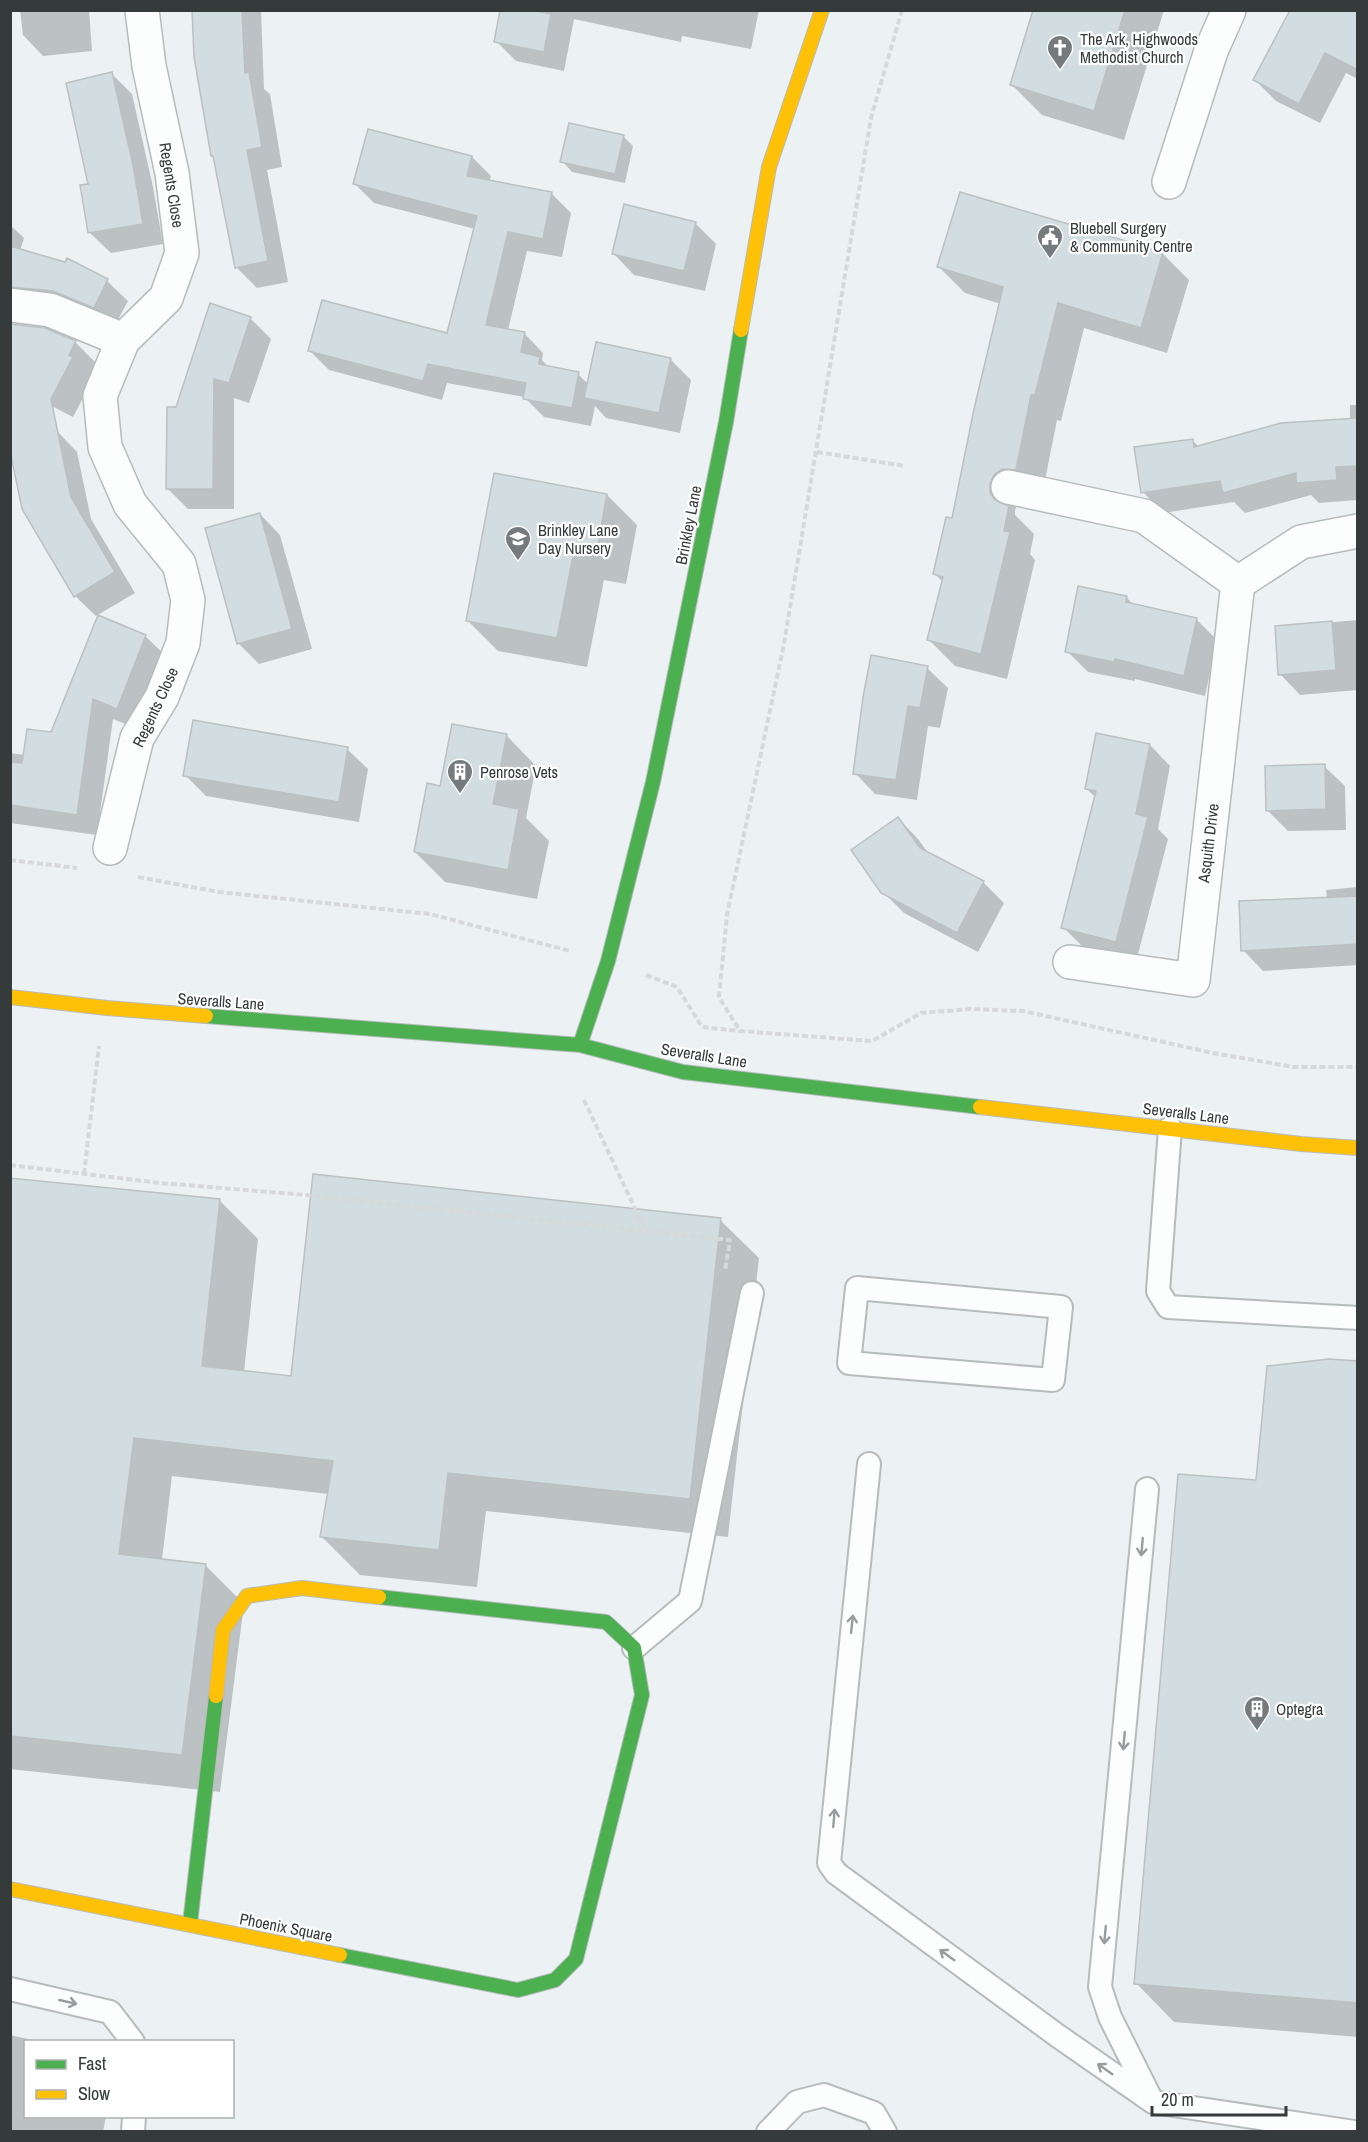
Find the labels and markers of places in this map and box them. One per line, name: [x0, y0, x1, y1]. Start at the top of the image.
place label: The Ark, Highwoods Methodist Church: [1080, 28, 1198, 68]
church icon: The Ark, Highwoods Methodist Church: [1045, 33, 1075, 71]
place label: Bluebell Surgery & Community Centre: [1070, 217, 1193, 257]
public building icon: Bluebell Surgery & Community Centre: [1035, 222, 1065, 260]
place label: Brinkley Lane Day Nursery: [538, 519, 618, 559]
school or university icon: Brinkley Lane Day Nursery: [503, 524, 533, 562]
building icon: Penrose Vets: [445, 757, 475, 795]
place label: Penrose Vets: [480, 761, 558, 783]
building icon: Optegra: [1242, 1694, 1272, 1732]
place label: Optegra: [1276, 1698, 1324, 1720]

